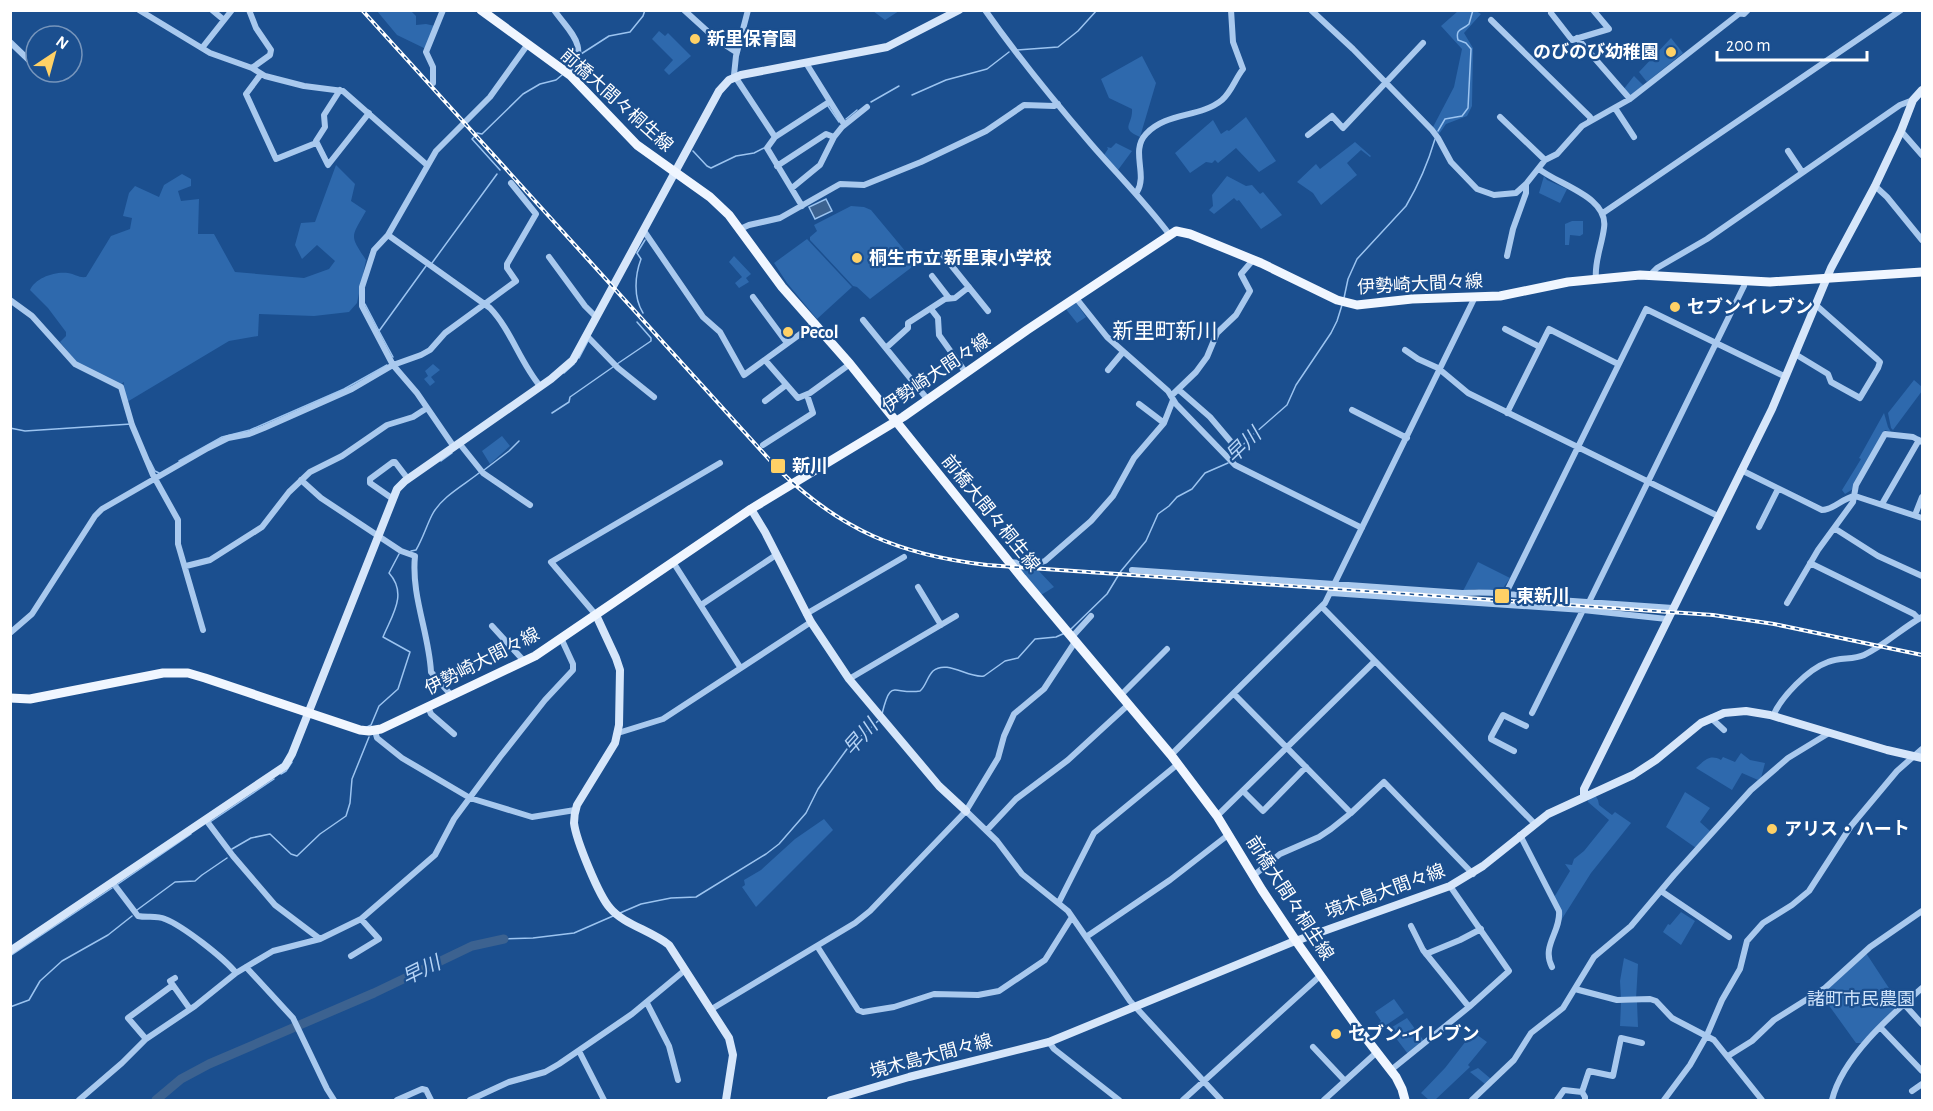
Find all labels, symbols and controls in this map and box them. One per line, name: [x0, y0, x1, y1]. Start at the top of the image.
north arrow: [24, 24, 84, 84]
scale bar: [1717, 24, 1867, 62]
place label: 新里保育園: [707, 29, 797, 49]
marker: 新里保育園: [688, 32, 702, 46]
text: N: [53, 33, 71, 52]
text: 200 m: [1726, 37, 1771, 55]
place label: のびのび幼稚園: [1533, 42, 1659, 62]
street label: 前橋大間々桐生線: [557, 44, 677, 156]
marker: のびのび幼稚園: [1664, 45, 1678, 59]
place label: 桐生市立 新里東小学校: [869, 248, 1052, 268]
marker: 桐生市立 新里東小学校: [850, 251, 864, 265]
street label: 伊勢崎大間々線: [1357, 271, 1483, 297]
place label: セブンイレブン: [1687, 297, 1813, 317]
marker: セブンイレブン: [1668, 300, 1682, 314]
district label: 新里町新川: [1113, 320, 1218, 342]
place label: Pecol: [800, 324, 838, 342]
marker: Pecol: [781, 325, 795, 339]
street label: 伊勢崎大間々線: [878, 329, 994, 417]
water label: 早川: [1222, 423, 1266, 467]
street label: 前橋大間々桐生線: [938, 451, 1044, 575]
place label: 新川: [792, 456, 828, 476]
marker: 新川: [769, 457, 787, 475]
place label: 東新川: [1516, 586, 1570, 606]
marker: 東新川: [1493, 587, 1511, 605]
street label: 伊勢崎大間々線: [421, 623, 543, 699]
water label: 早川: [840, 715, 883, 759]
place label: アリス・ハート: [1784, 820, 1910, 839]
marker: アリス・ハート: [1765, 822, 1779, 836]
street label: 前橋大間々桐生線: [1242, 832, 1338, 964]
street label: 境木島大間々線: [1322, 860, 1448, 922]
water label: 早川: [399, 952, 446, 989]
park label: 諸町市民農園: [1807, 990, 1915, 1009]
place label: セブン-イレブン: [1348, 1024, 1479, 1044]
marker: セブン-イレブン: [1329, 1027, 1343, 1041]
street label: 境木島大間々線: [868, 1030, 994, 1082]

